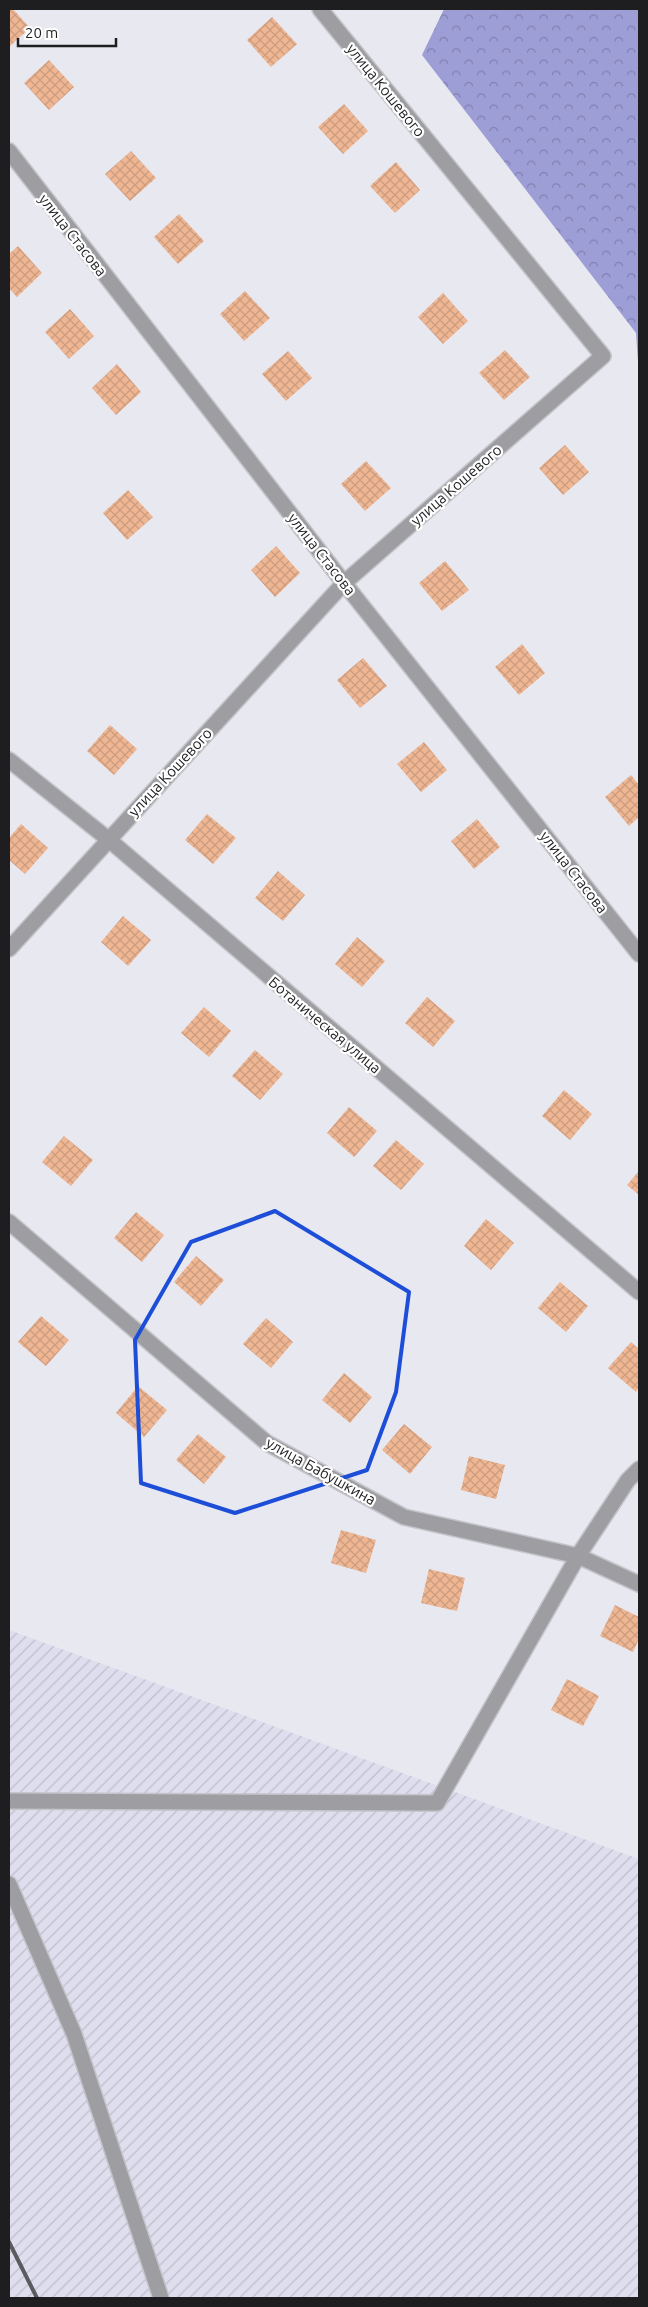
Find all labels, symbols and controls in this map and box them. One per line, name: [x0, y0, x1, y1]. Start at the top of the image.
scale bar: [18, 15, 115, 47]
text: 20 m: [25, 24, 58, 41]
street label: улица Кошевого: [343, 40, 429, 140]
street label: улица Стасова: [36, 191, 110, 279]
street label: улица Кошевого: [407, 441, 505, 529]
street label: улица Стасова: [285, 510, 359, 598]
street label: улица Кошевого: [125, 724, 215, 820]
street label: улица Стасова: [537, 828, 611, 916]
street label: Ботаническая улица: [265, 973, 385, 1077]
street label: улица Бабушкина: [263, 1434, 379, 1508]

